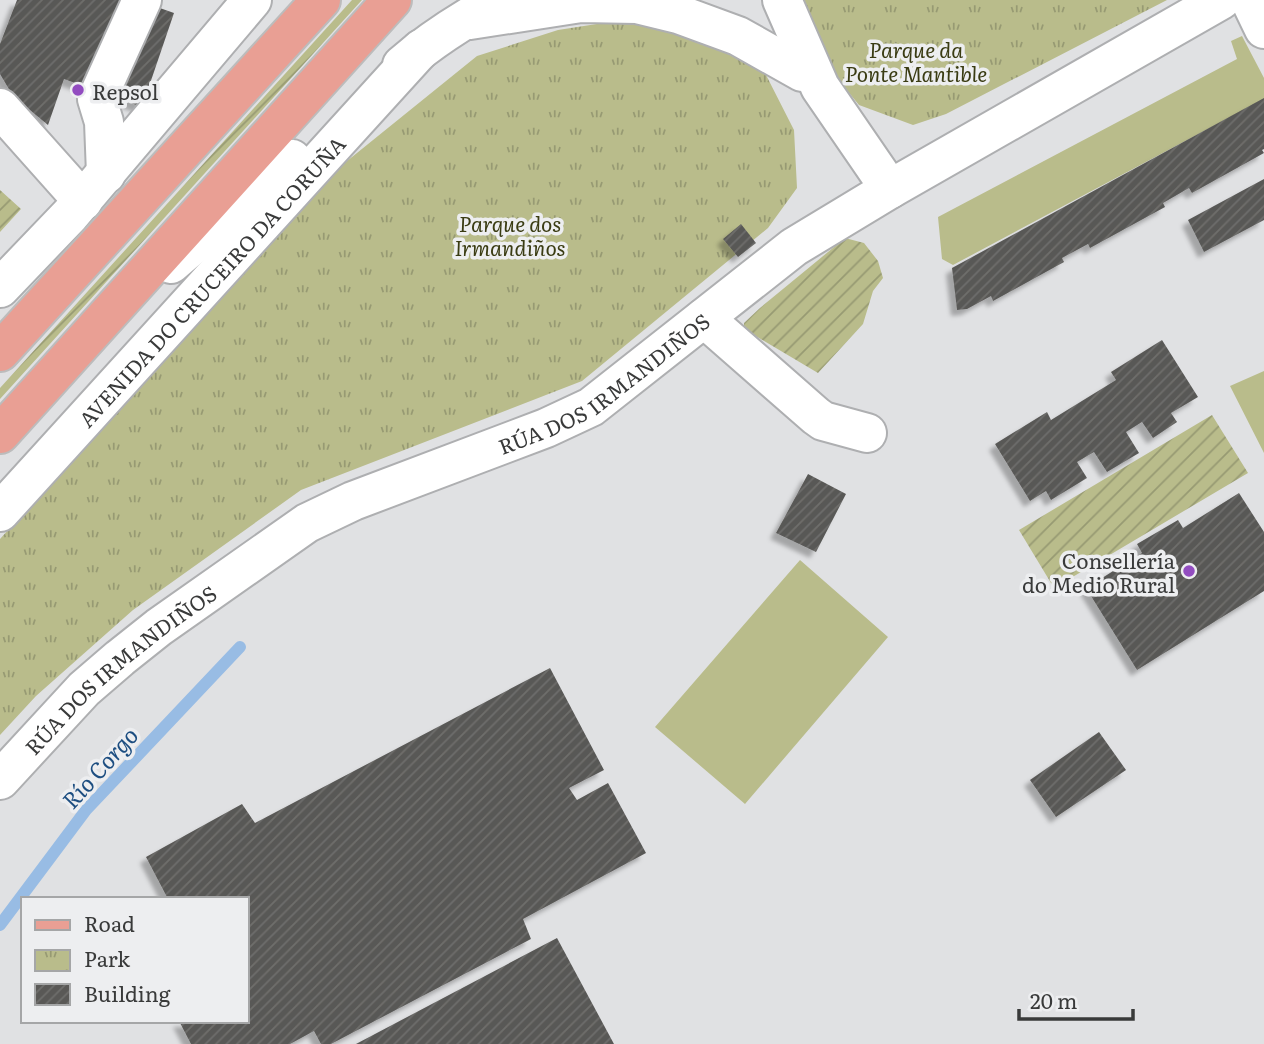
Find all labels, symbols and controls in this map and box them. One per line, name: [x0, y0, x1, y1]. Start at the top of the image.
park label: Parque da Ponte Mantible: [845, 33, 987, 88]
place label: Repsol: [92, 75, 158, 106]
marker: Repsol: [70, 82, 86, 98]
street label: AVENIDA DO CRUCEIRO DA CORUÑA: [70, 127, 352, 433]
park label: Parque dos Irmandiños: [454, 207, 566, 262]
street label: RÚA DOS IRMANDIÑOS: [493, 304, 715, 460]
place label: Consellería do Medio Rural: [1022, 544, 1176, 599]
marker: Consellería do Medio Rural: [1181, 563, 1197, 579]
street label: RÚA DOS IRMANDIÑOS: [16, 576, 222, 760]
water label: Río Corgo: [53, 719, 145, 815]
legend: [21, 897, 248, 1023]
text: Road: [84, 907, 135, 938]
text: Park: [84, 942, 130, 973]
text: Building: [84, 977, 171, 1008]
scale bar: [1019, 978, 1133, 1022]
text: 20 m: [1030, 984, 1077, 1015]

